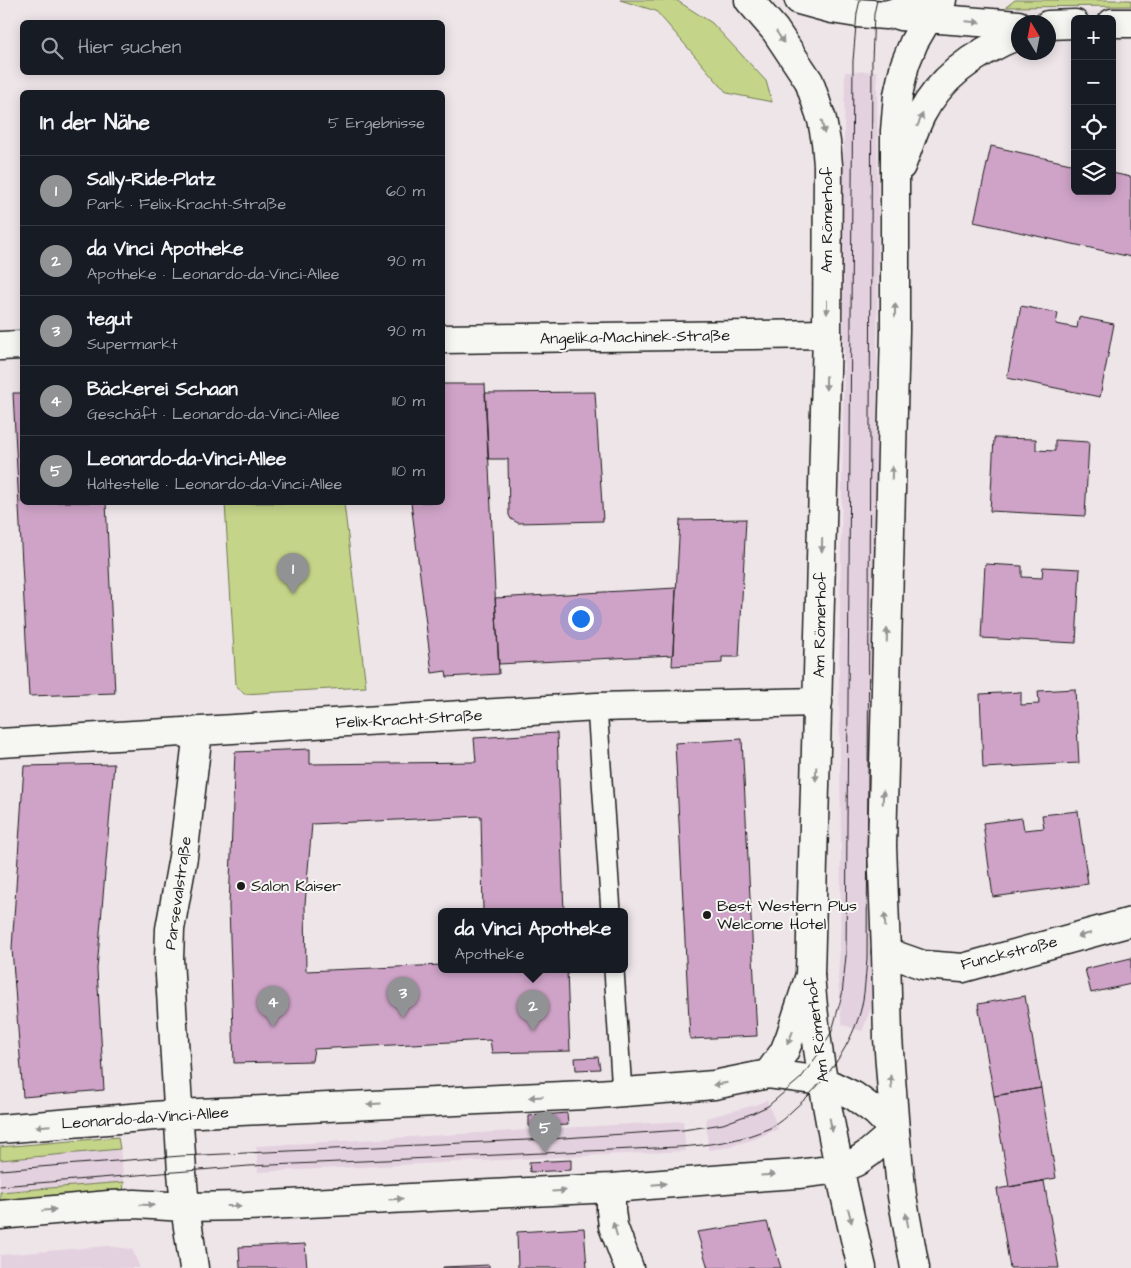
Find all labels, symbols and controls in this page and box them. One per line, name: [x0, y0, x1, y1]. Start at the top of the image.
north arrow: [1011, 15, 1056, 60]
map controls: [1071, 15, 1116, 195]
button: +: [1071, 15, 1116, 60]
one-way arrow: [966, 18, 982, 26]
search box: [20, 20, 445, 75]
one-way arrow: [775, 31, 785, 44]
icon: search: [38, 34, 66, 62]
text: Hier suchen: [78, 34, 181, 61]
button: −: [1071, 60, 1116, 105]
button: locate: [1071, 105, 1116, 150]
text: In der Nähe: [40, 108, 150, 137]
text: 5 Ergebnisse: [328, 112, 425, 134]
one-way arrow: [916, 113, 924, 127]
one-way arrow: [820, 120, 828, 136]
button: layers: [1071, 150, 1116, 195]
text: Sally-Ride-Platz: [87, 166, 215, 193]
street label: Am Römerhof: [816, 167, 838, 273]
text: 1: [55, 180, 57, 202]
text: 60 m: [386, 180, 425, 202]
text: Park · Felix-Kracht-Straße: [87, 193, 286, 215]
text: da Vinci Apotheke: [87, 236, 244, 263]
text: 2: [51, 250, 61, 272]
text: 90 m: [387, 250, 425, 272]
text: Apotheke · Leonardo-da-Vinci-Allee: [87, 263, 340, 285]
one-way arrow: [823, 299, 831, 315]
one-way arrow: [891, 302, 899, 318]
text: tegut: [87, 306, 132, 333]
text: 3: [52, 320, 60, 342]
text: 90 m: [387, 320, 425, 342]
street label: Angelika-Machinek-Straße: [540, 324, 731, 351]
text: Supermarkt: [87, 333, 178, 355]
one-way arrow: [822, 375, 830, 391]
text: Bäckerei Schaan: [87, 376, 238, 403]
text: 4: [51, 390, 61, 412]
text: 110 m: [392, 390, 425, 412]
text: Geschäft · Leonardo-da-Vinci-Allee: [87, 403, 340, 425]
text: Leonardo-da-Vinci-Allee: [87, 446, 286, 473]
text: 5: [50, 460, 62, 482]
text: 110 m: [392, 460, 425, 482]
one-way arrow: [888, 464, 896, 480]
text: Haltestelle · Leonardo-da-Vinci-Allee: [87, 473, 342, 495]
one-way arrow: [818, 537, 826, 553]
pin: 1: [277, 553, 309, 594]
street label: Am Römerhof: [808, 571, 832, 678]
your location: [568, 606, 594, 632]
one-way arrow: [884, 627, 892, 643]
street label: Felix-Kracht-Straße: [335, 704, 483, 734]
one-way arrow: [811, 767, 819, 783]
one-way arrow: [879, 789, 887, 805]
street label: Parsevalstraße: [159, 835, 197, 951]
place label: Salon Kaiser: [251, 875, 341, 897]
marker: Salon Kaiser: [235, 880, 247, 892]
place label: Best Western Plus Welcome Hotel: [717, 895, 857, 935]
popup: [438, 908, 628, 973]
marker: Best Western Plus Welcome Hotel: [701, 909, 713, 921]
one-way arrow: [881, 912, 889, 928]
text: da Vinci Apotheke: [455, 916, 611, 943]
street label: Funckstraße: [958, 930, 1060, 976]
one-way arrow: [1076, 931, 1091, 939]
text: Apotheke: [455, 943, 524, 965]
street label: Am Römerhof: [800, 976, 834, 1084]
pin: 3: [387, 977, 419, 1018]
pin: 4: [257, 986, 289, 1027]
pin: 2: [517, 990, 549, 1031]
one-way arrow: [785, 1031, 793, 1045]
one-way arrow: [887, 1074, 895, 1090]
one-way arrow: [711, 1080, 727, 1088]
one-way arrow: [528, 1093, 544, 1101]
one-way arrow: [366, 1100, 382, 1108]
street label: Leonardo-da-Vinci-Allee: [61, 1101, 230, 1135]
pin: 5: [529, 1112, 561, 1153]
one-way arrow: [827, 1117, 835, 1132]
one-way arrow: [34, 1122, 50, 1130]
one-way arrow: [760, 1171, 776, 1179]
one-way arrow: [652, 1180, 668, 1188]
one-way arrow: [551, 1186, 567, 1194]
one-way arrow: [388, 1194, 404, 1202]
one-way arrow: [140, 1201, 156, 1209]
one-way arrow: [226, 1202, 242, 1210]
one-way arrow: [41, 1206, 57, 1214]
one-way arrow: [846, 1209, 854, 1224]
one-way arrow: [902, 1212, 910, 1228]
one-way arrow: [611, 1221, 619, 1236]

